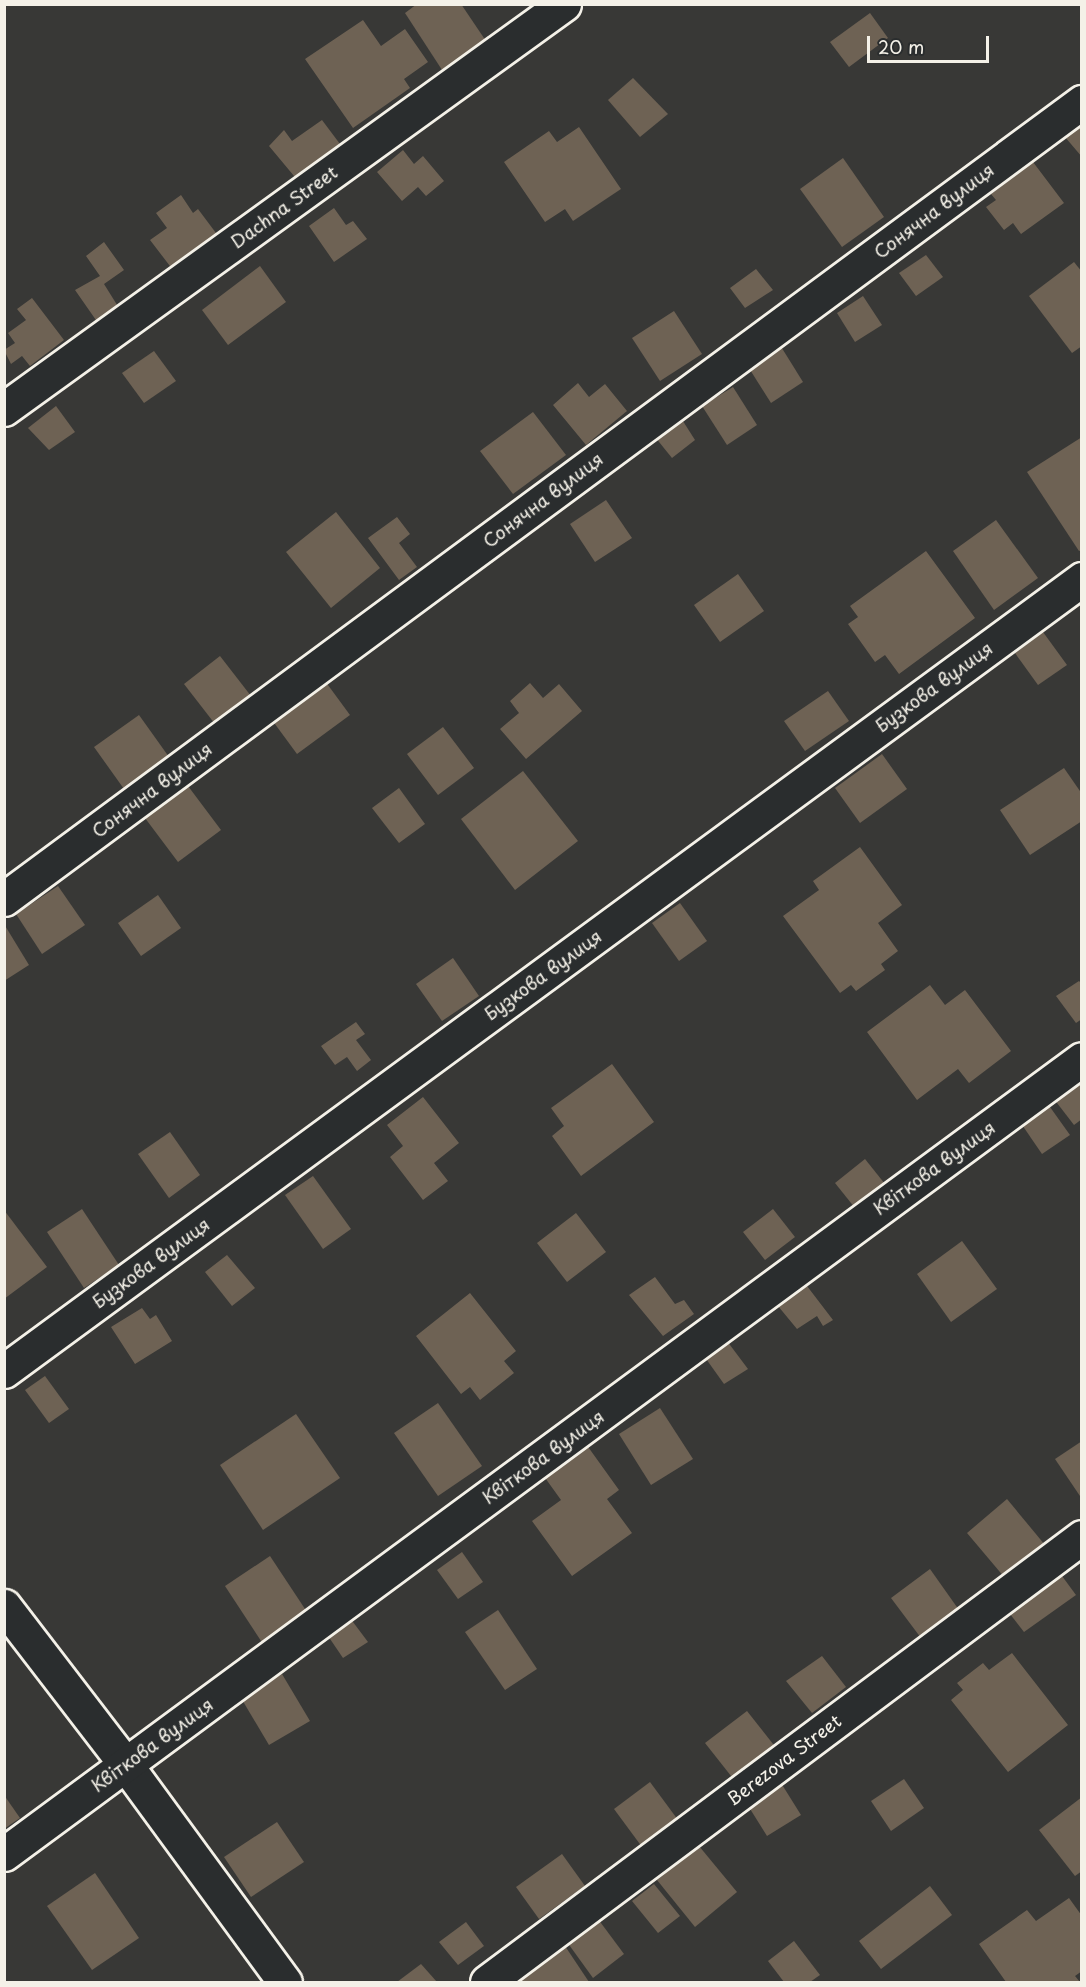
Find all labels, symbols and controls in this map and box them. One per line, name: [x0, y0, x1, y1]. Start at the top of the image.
scale bar: [870, 24, 992, 62]
text: 20 m: [878, 33, 924, 60]
street label: Сонячна вулиця: [869, 159, 999, 263]
street label: Dachna Street: [227, 161, 341, 253]
street label: Сонячна вулиця: [478, 448, 608, 552]
street label: Бузкова вулиця: [871, 637, 997, 737]
street label: Сонячна вулиця: [87, 738, 217, 842]
street label: Бузкова вулиця: [480, 925, 606, 1025]
street label: Квіткова вулиця: [869, 1116, 999, 1220]
street label: Бузкова вулиця: [88, 1213, 214, 1313]
street label: Квіткова вулиця: [478, 1405, 608, 1509]
street label: Квіткова вулиця: [87, 1693, 217, 1797]
street label: Berezova Street: [722, 1710, 846, 1810]

